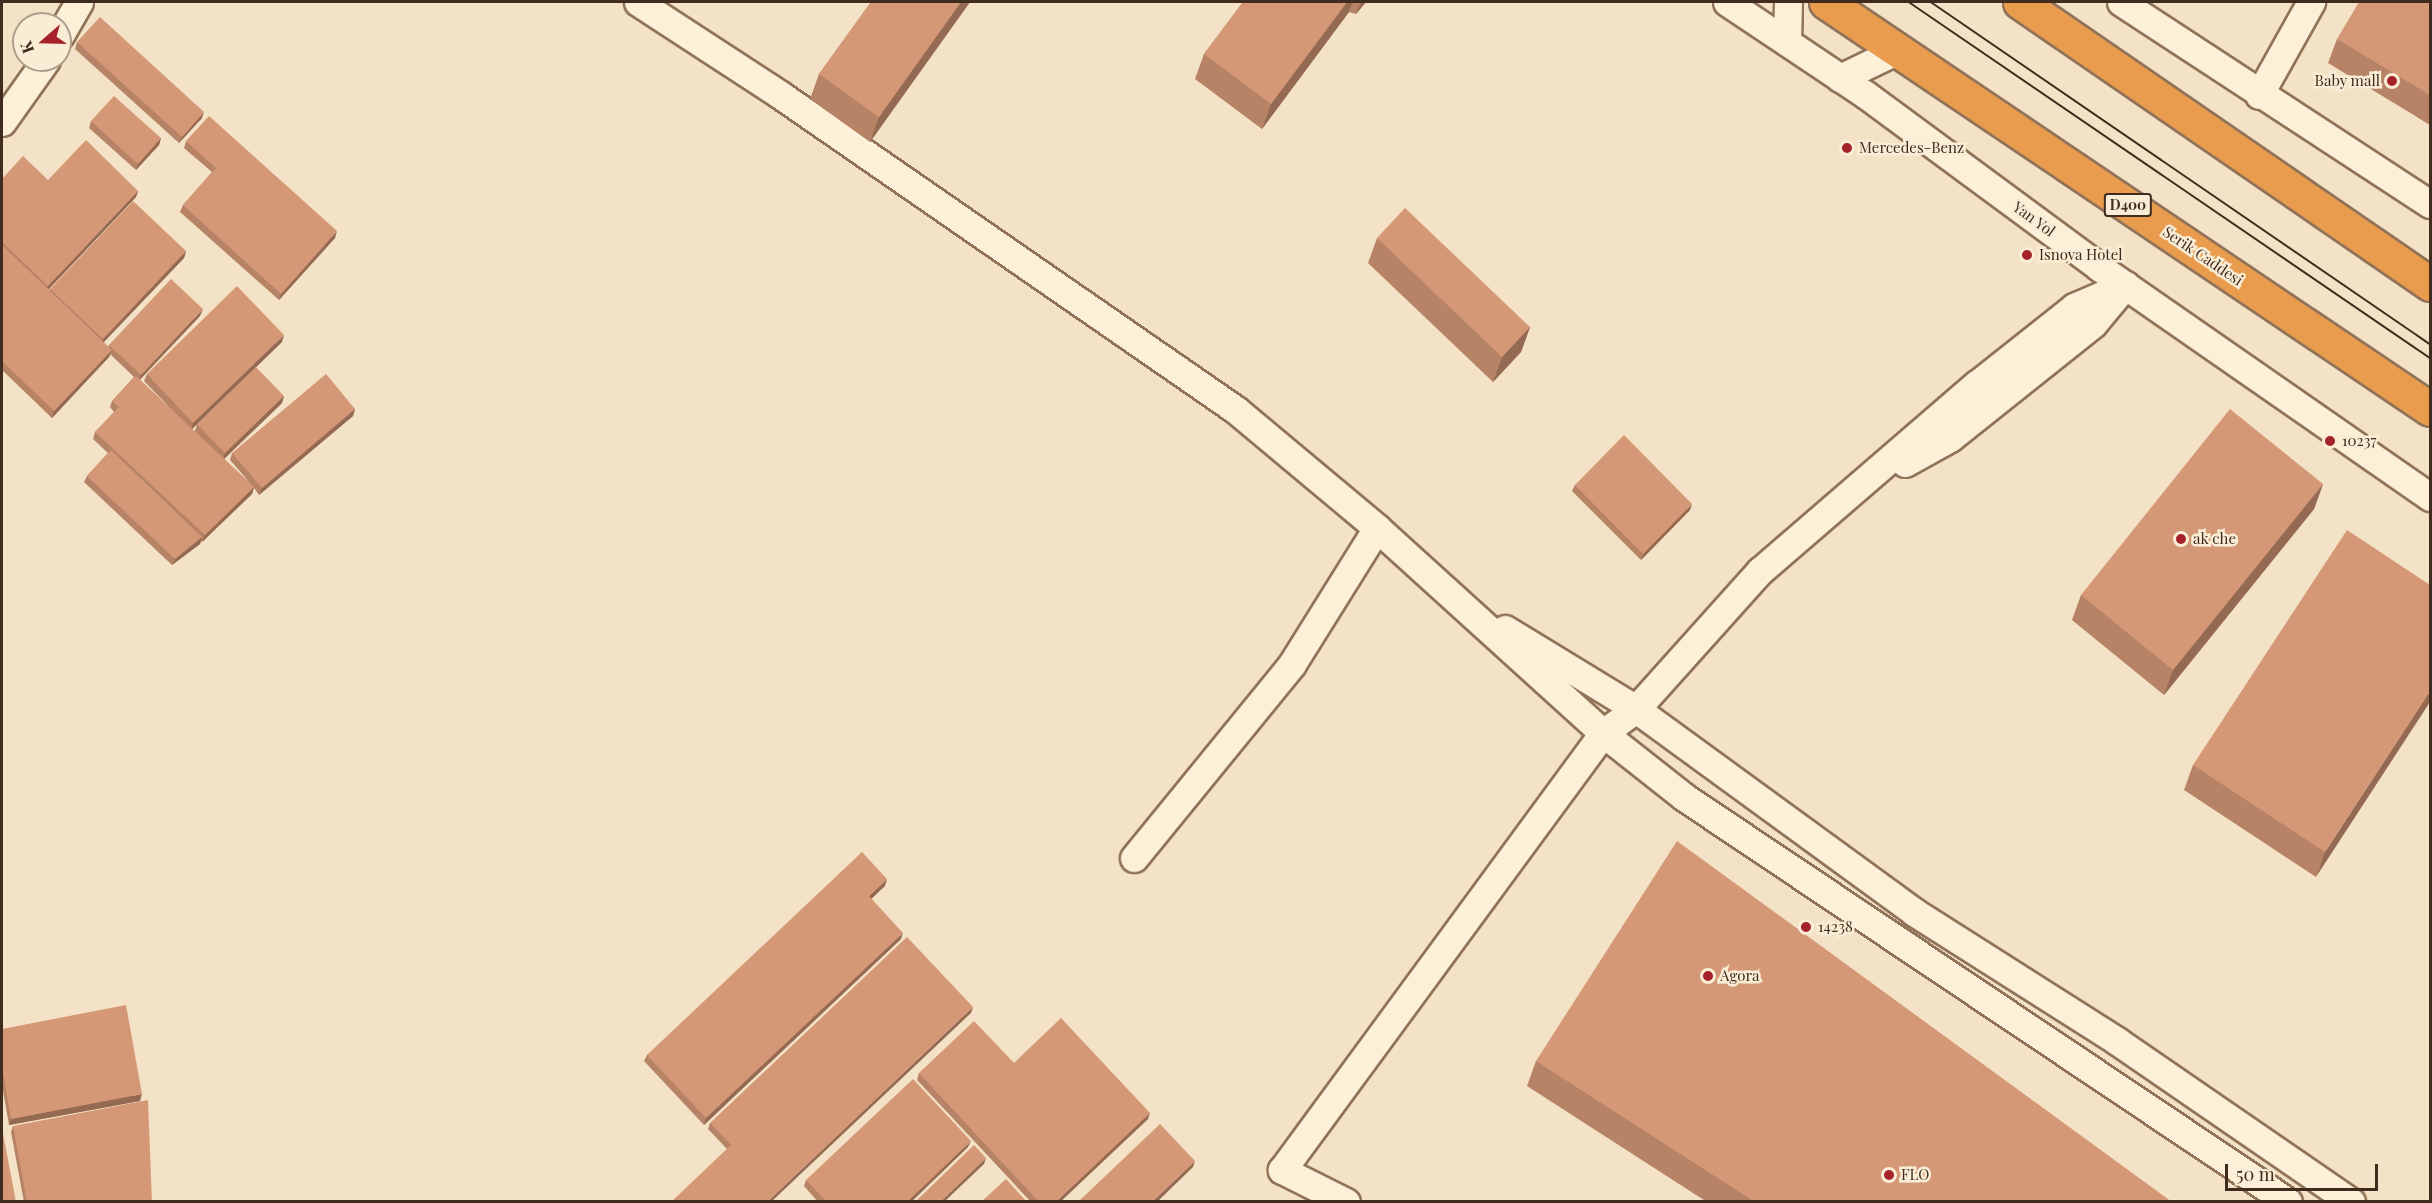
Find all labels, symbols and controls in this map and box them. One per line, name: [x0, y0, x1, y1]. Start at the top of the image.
north arrow: [12, 12, 72, 72]
text: K: [15, 39, 38, 57]
place label: Baby mall: [2314, 72, 2380, 90]
marker: Baby mall: [2385, 74, 2399, 88]
place label: Mercedes-Benz: [1859, 139, 1964, 157]
marker: Mercedes-Benz: [1840, 141, 1854, 155]
road number: D400: [2102, 194, 2154, 216]
street label: Yan Yol: [2009, 198, 2059, 240]
street label: Serik Caddesi: [2160, 223, 2246, 289]
place label: Isnova Hotel: [2039, 246, 2123, 264]
marker: Isnova Hotel: [2020, 248, 2034, 262]
place label: 10237: [2342, 432, 2377, 450]
marker: 10237: [2323, 434, 2337, 448]
place label: ak che: [2193, 530, 2236, 548]
marker: ak che: [2174, 532, 2188, 546]
place label: 14238: [1818, 918, 1853, 936]
marker: 14238: [1799, 920, 1813, 934]
place label: Agora: [1720, 967, 1760, 985]
marker: Agora: [1701, 969, 1715, 983]
scale bar: [2228, 1152, 2381, 1190]
text: 50 m: [2236, 1162, 2275, 1186]
place label: FLO: [1901, 1166, 1929, 1184]
marker: FLO: [1882, 1168, 1896, 1182]

